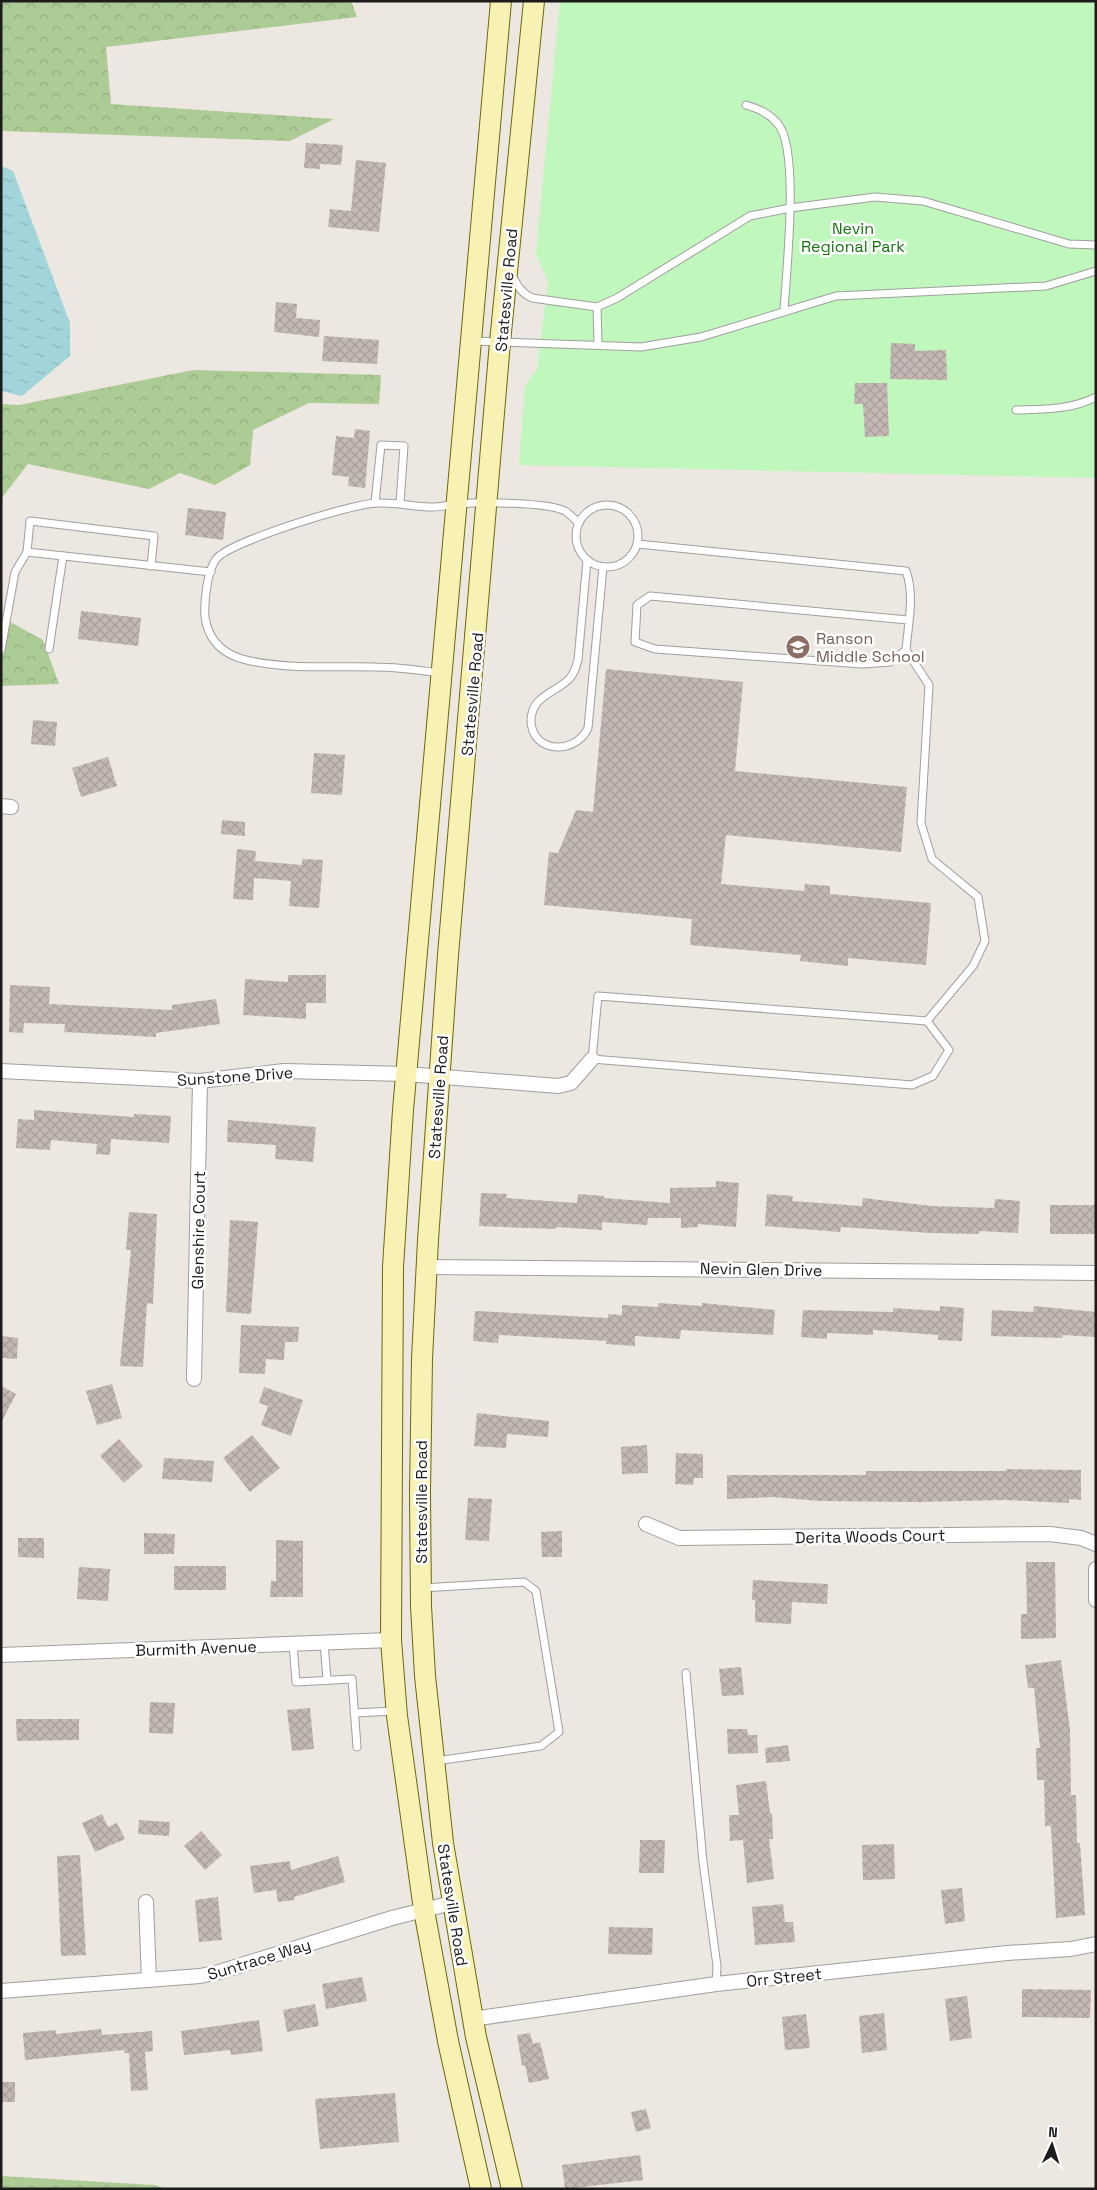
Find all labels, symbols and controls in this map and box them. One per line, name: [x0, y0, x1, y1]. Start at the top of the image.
park label: Nevin Regional Park: [801, 218, 905, 257]
street label: Statesville Road: [491, 227, 522, 353]
place label: Ranson Middle School: [816, 628, 925, 667]
street label: Statesville Road: [457, 631, 488, 757]
school or university icon: Ranson Middle School: [785, 634, 811, 660]
street label: Statesville Road: [424, 1035, 453, 1159]
street label: Sunstone Drive: [176, 1062, 294, 1091]
street label: Glenshire Court: [187, 1171, 210, 1289]
street label: Nevin Glen Drive: [700, 1258, 822, 1281]
street label: Statesville Road: [411, 1440, 432, 1564]
street label: Derita Woods Court: [795, 1525, 945, 1548]
street label: Burmith Avenue: [135, 1636, 257, 1661]
street label: Statesville Road: [432, 1842, 473, 1968]
street label: Suntrace Way: [205, 1934, 313, 1985]
street label: Orr Street: [745, 1963, 823, 1992]
north arrow: [1027, 2120, 1077, 2170]
text: N: [1048, 2123, 1058, 2141]

